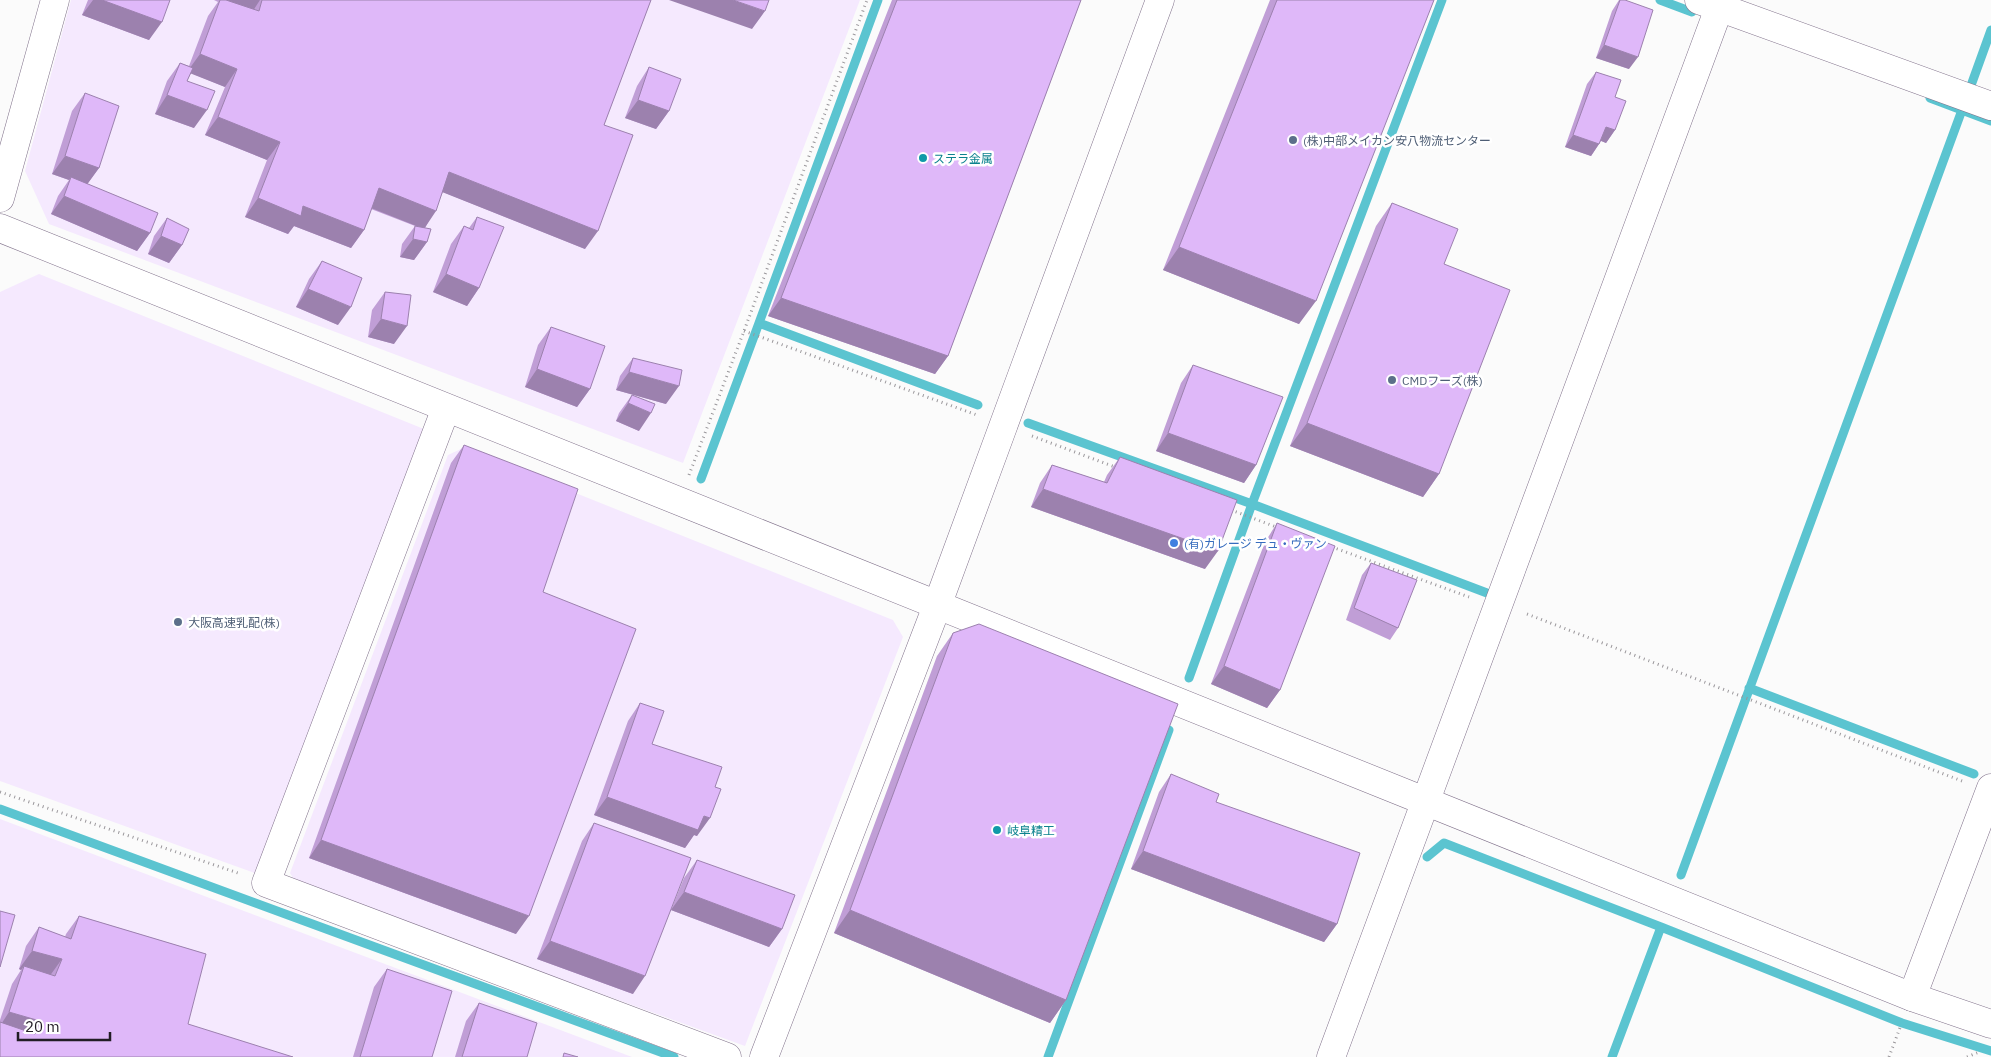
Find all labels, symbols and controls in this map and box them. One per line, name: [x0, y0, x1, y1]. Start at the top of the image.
place label: (株)中部メイカン安八物流センター: [1303, 133, 1491, 148]
marker: (株)中部メイカン安八物流センター: [1287, 134, 1299, 146]
place label: ステラ金属: [933, 151, 993, 166]
marker: ステラ金属: [917, 152, 929, 164]
place label: CMDフーズ(株): [1402, 373, 1483, 388]
marker: CMDフーズ(株): [1386, 374, 1398, 386]
place label: (有)ガレージ デュ・ヴァン: [1184, 536, 1327, 551]
marker: (有)ガレージ デュ・ヴァン: [1168, 537, 1180, 549]
place label: 大阪高速乳配(株): [188, 615, 280, 630]
marker: 大阪高速乳配(株): [172, 616, 184, 628]
place label: 岐阜精工: [1007, 823, 1055, 838]
marker: 岐阜精工: [991, 824, 1003, 836]
scale bar: [18, 1010, 110, 1042]
text: 20 m: [25, 1017, 60, 1036]

